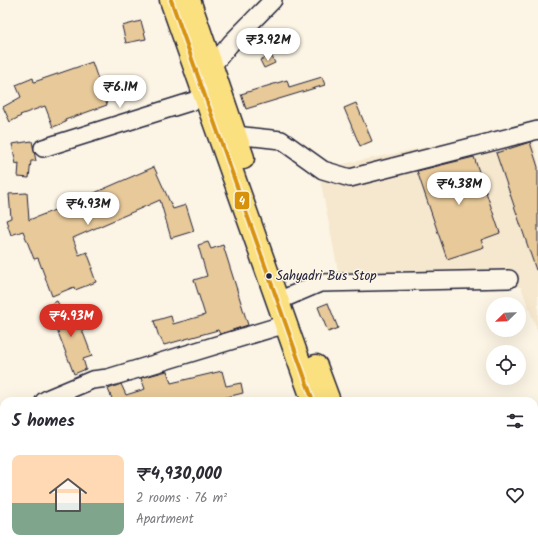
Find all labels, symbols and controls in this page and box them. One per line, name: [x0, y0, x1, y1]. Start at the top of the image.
pin: ₹3.92M: [235, 28, 301, 62]
text: ₹3.92M: [245, 30, 291, 51]
pin: ₹6.1M: [92, 75, 148, 109]
text: ₹6.1M: [102, 77, 138, 98]
pin: ₹4.38M: [426, 172, 492, 206]
text: ₹4.38M: [436, 174, 482, 195]
line badge: 4: [234, 191, 250, 210]
pin: ₹4.93M: [55, 192, 121, 226]
text: 4: [239, 192, 245, 210]
text: ₹4.93M: [66, 194, 111, 215]
place label: Sahyadri Bus Stop: [276, 266, 377, 287]
marker: Sahyadri Bus Stop: [264, 271, 274, 281]
north arrow: [486, 297, 526, 337]
map controls: [486, 297, 526, 385]
pin: ₹4.93M: [38, 304, 104, 338]
text: ₹4.93M: [49, 306, 94, 327]
button: locate: [486, 345, 526, 385]
text: 5 homes: [12, 408, 75, 435]
icon: filters: [504, 410, 526, 432]
text: ₹4,930,000: [136, 461, 222, 488]
icon: home: [44, 471, 92, 519]
icon: heart: [504, 484, 526, 506]
text: 2 rooms · 76 m²: [136, 488, 227, 509]
text: Apartment: [136, 509, 194, 530]

